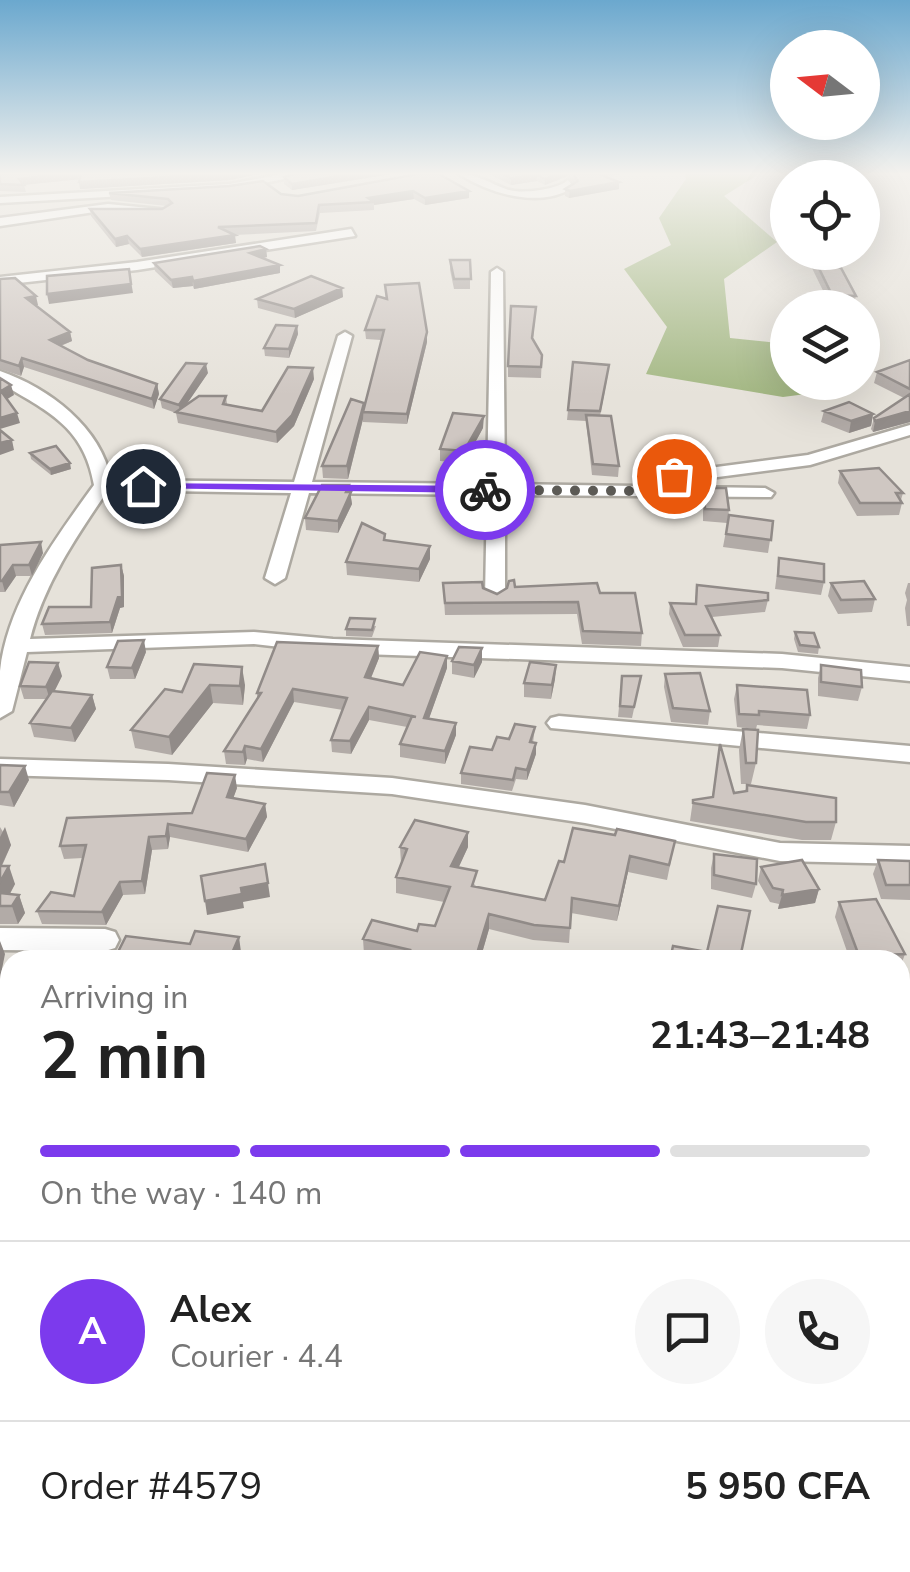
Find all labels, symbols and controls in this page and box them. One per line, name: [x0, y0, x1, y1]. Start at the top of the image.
north arrow: [770, 30, 880, 140]
map controls: [770, 30, 880, 400]
button: locate: [770, 160, 880, 270]
button: layers: [770, 290, 880, 400]
pin: [632, 434, 717, 519]
courier: [435, 440, 535, 540]
pin: [101, 444, 186, 529]
icon: bag: [647, 449, 702, 504]
icon: home: [116, 459, 171, 514]
icon: bike: [458, 463, 513, 518]
text: Arriving in: [40, 976, 188, 1019]
text: 21:43–21:48: [650, 1010, 870, 1061]
text: 2 min: [40, 1012, 208, 1101]
text: On the way · 140 m: [40, 1172, 322, 1215]
button: chat: [635, 1279, 740, 1384]
button: phone: [765, 1279, 870, 1384]
text: Alex: [170, 1284, 251, 1335]
text: A: [78, 1306, 107, 1357]
text: Courier · 4.4: [170, 1335, 343, 1378]
text: Order #4579: [40, 1461, 262, 1512]
text: 5 950 CFA: [685, 1461, 870, 1512]

